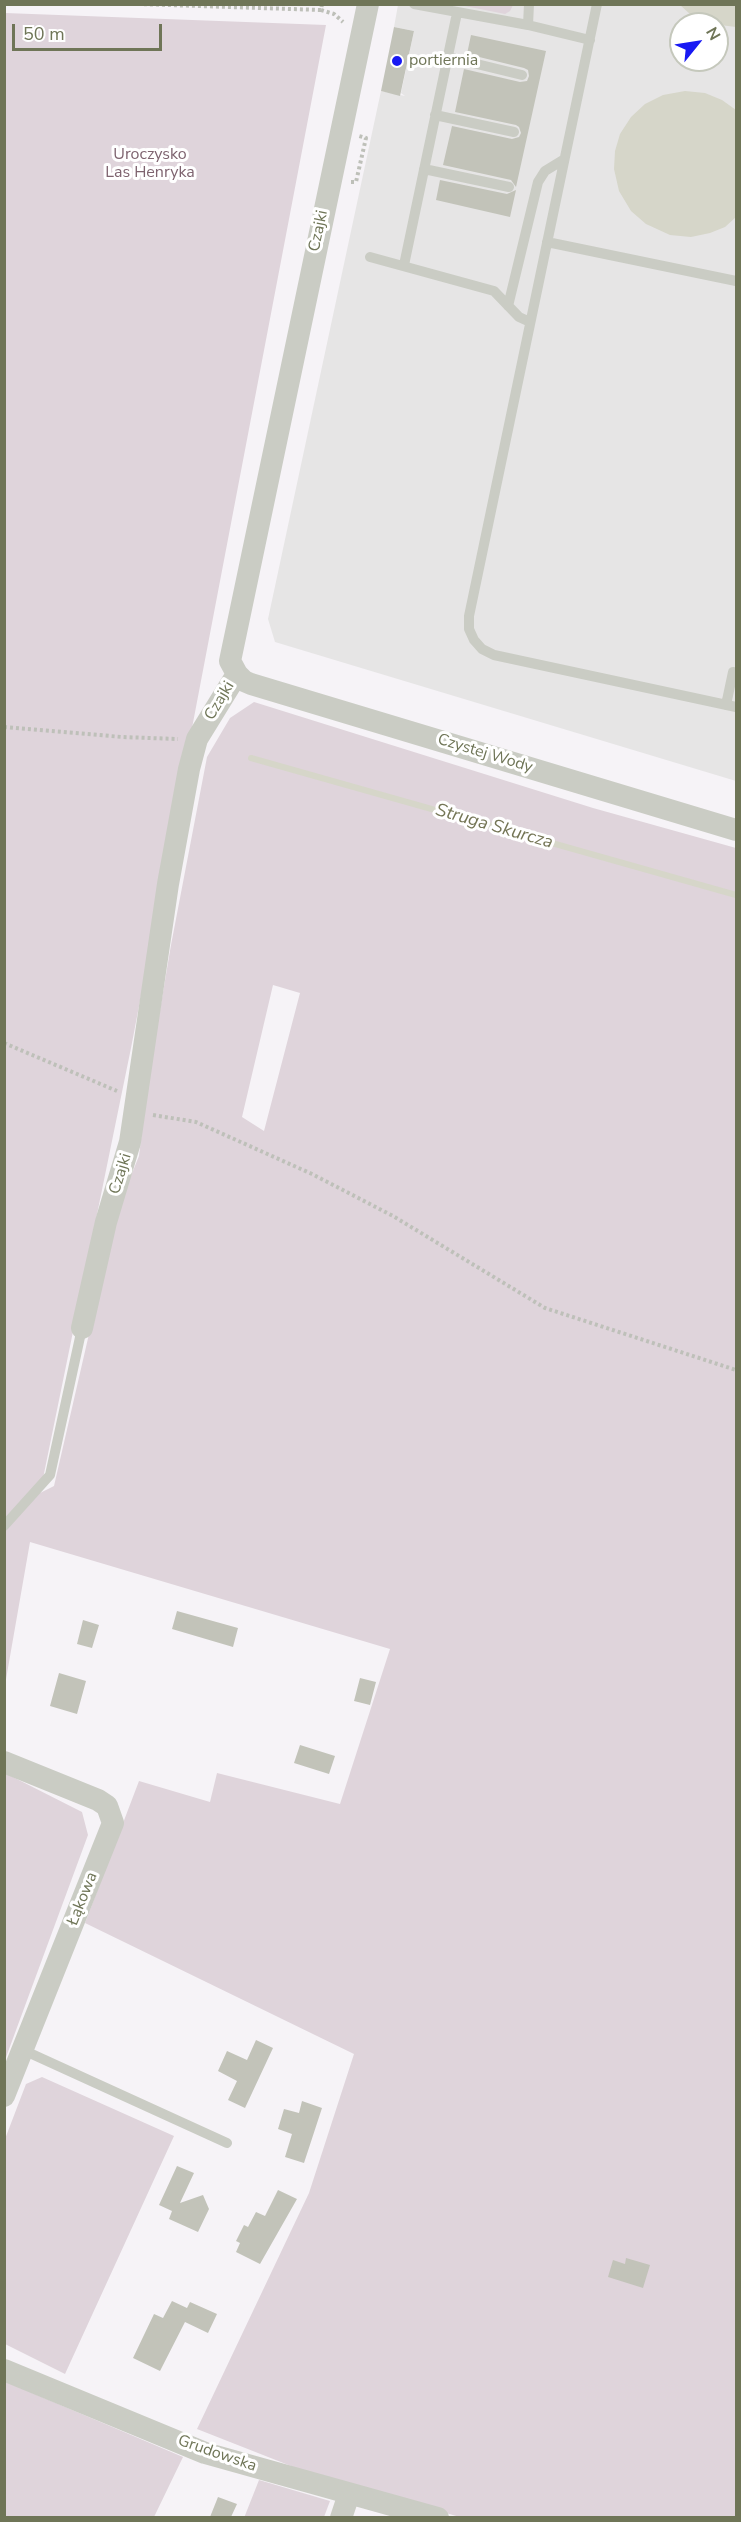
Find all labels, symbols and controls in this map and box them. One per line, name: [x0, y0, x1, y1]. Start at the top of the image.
scale bar: [15, 12, 165, 50]
north arrow: [669, 12, 729, 72]
text: 50 m: [23, 22, 65, 46]
text: N: [700, 23, 725, 45]
place label: portiernia: [409, 51, 478, 71]
marker: portiernia: [390, 54, 404, 68]
park label: Uroczysko Las Henryka: [105, 145, 195, 183]
street label: Czajki: [305, 209, 333, 253]
street label: Czajki: [201, 678, 239, 724]
street label: Czystej Wody: [435, 730, 535, 778]
water label: Struga Skurcza: [433, 800, 555, 854]
street label: Czajki: [106, 1151, 136, 1197]
street label: Łąkowa: [64, 1870, 102, 1928]
street label: Grudowska: [175, 2432, 259, 2476]

